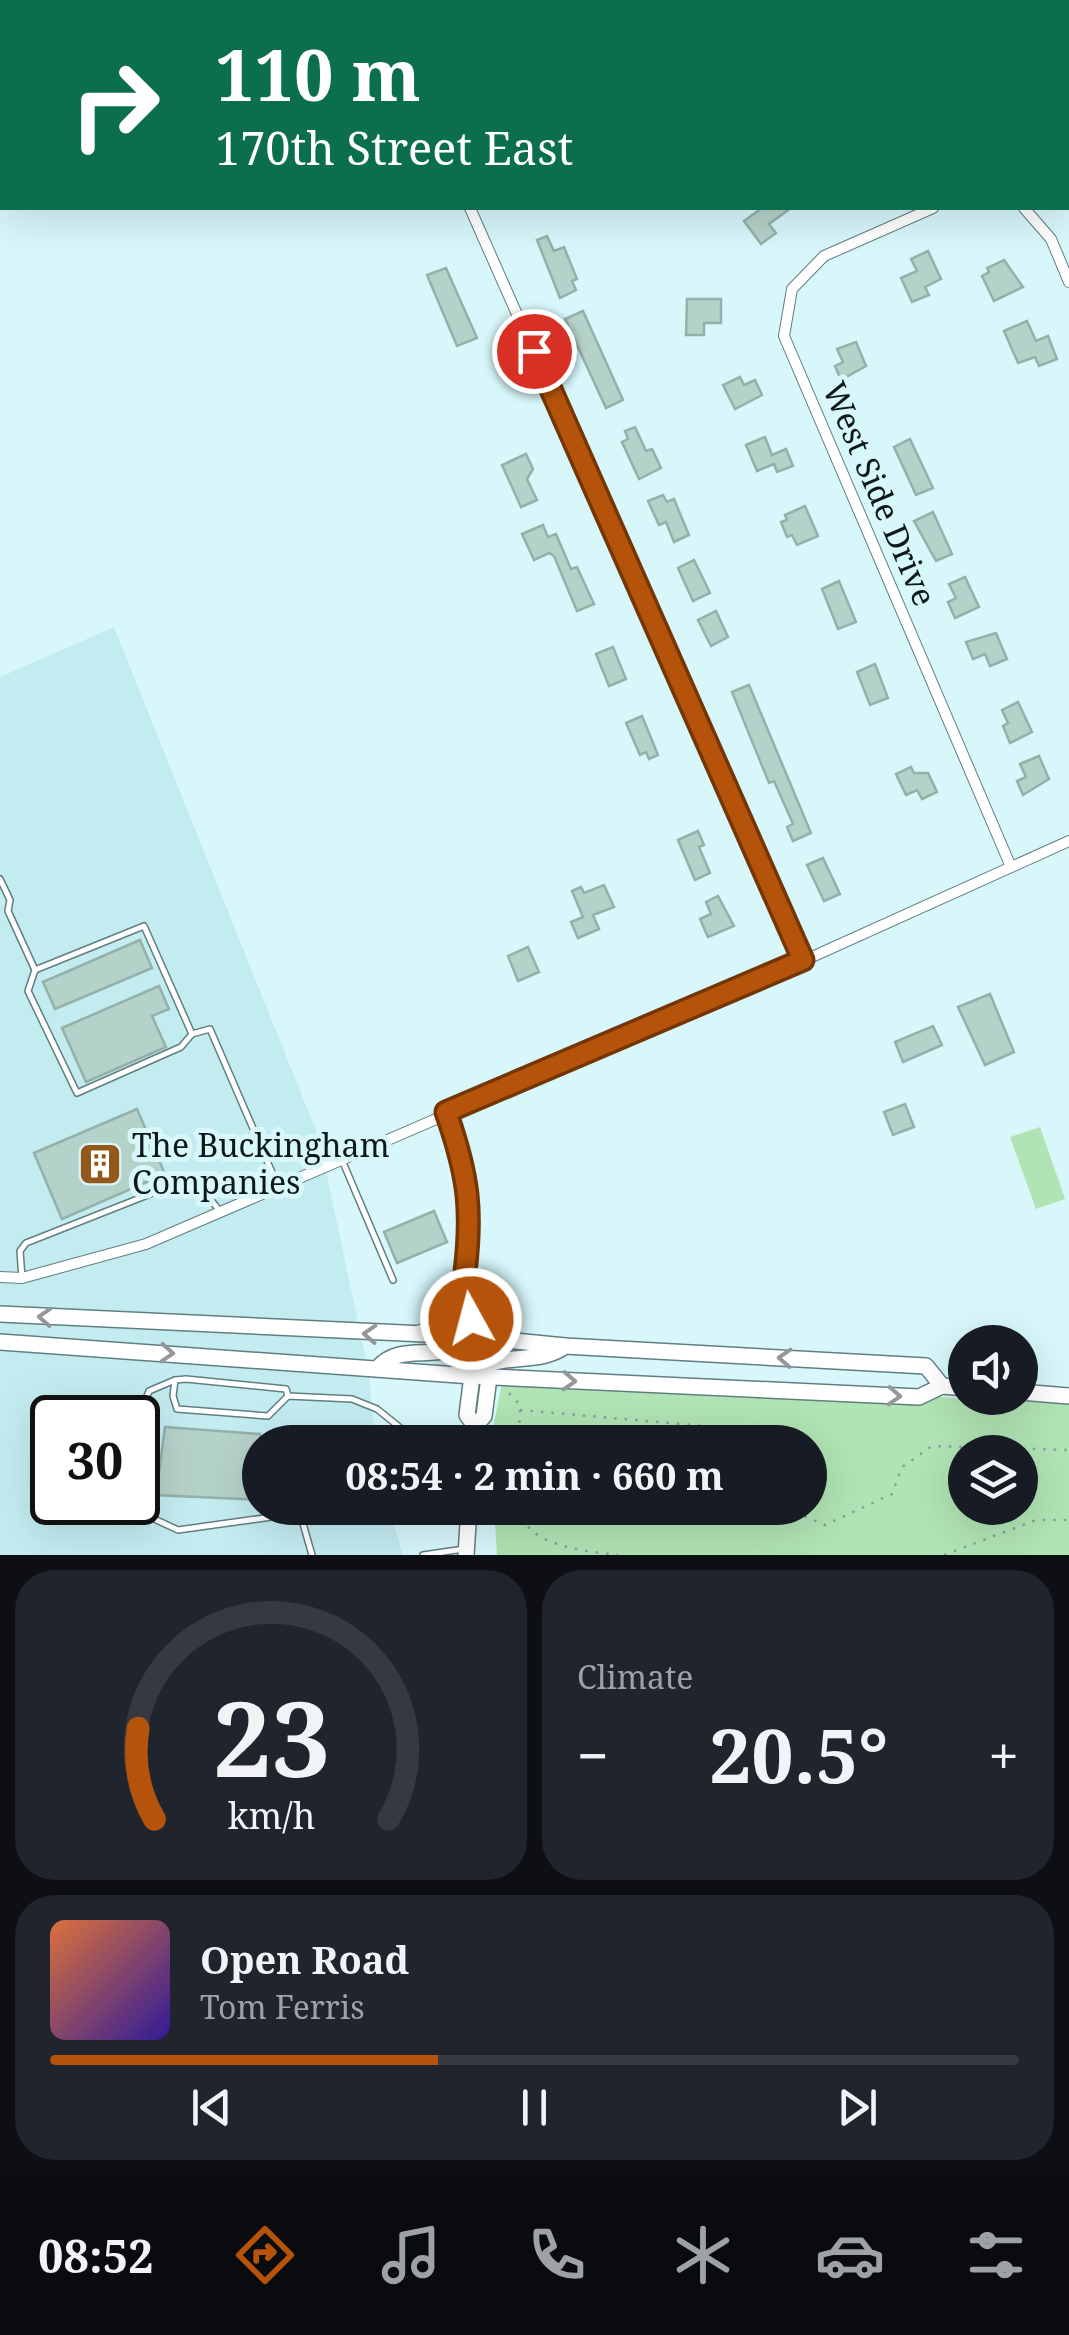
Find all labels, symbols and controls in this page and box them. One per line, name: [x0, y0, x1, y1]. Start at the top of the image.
text: 110 m: [215, 26, 421, 122]
icon: right: [50, 40, 180, 170]
text: 170th Street East: [215, 117, 573, 178]
pin: [492, 309, 577, 394]
icon: arrive: [507, 324, 562, 379]
street label: West Side Drive: [814, 375, 947, 612]
place label: The Buckingham Companies: [132, 1123, 390, 1203]
building icon: The Buckingham Companies: [77, 1141, 123, 1187]
position arrow: [419, 1267, 523, 1371]
one-way arrow: [37, 1306, 53, 1327]
one-way arrow: [361, 1324, 377, 1345]
map controls: [948, 1325, 1038, 1525]
button: sound: [948, 1325, 1038, 1415]
one-way arrow: [160, 1342, 176, 1364]
one-way arrow: [776, 1348, 792, 1369]
one-way arrow: [562, 1370, 578, 1391]
one-way arrow: [886, 1385, 902, 1406]
speed limit sign: 30: [30, 1395, 160, 1525]
button: layers: [948, 1435, 1038, 1525]
text: 08:54 · 2 min · 660 m: [345, 1449, 724, 1501]
text: Climate: [577, 1655, 693, 1698]
text: 23: [212, 1666, 330, 1807]
text: 20.5°: [709, 1703, 888, 1805]
text: −: [577, 1717, 609, 1792]
text: +: [988, 1717, 1019, 1792]
text: km/h: [227, 1791, 315, 1839]
text: Open Road: [200, 1933, 409, 1985]
text: Tom Ferris: [200, 1985, 365, 2028]
icon: previous: [184, 2080, 239, 2135]
icon: pause: [507, 2080, 562, 2135]
icon: next: [830, 2080, 885, 2135]
icon: directions: [230, 2220, 300, 2290]
icon: music: [376, 2220, 446, 2290]
icon: phone: [522, 2220, 592, 2290]
icon: climate: [668, 2220, 738, 2290]
icon: car: [815, 2220, 885, 2290]
icon: filters: [961, 2220, 1031, 2290]
text: 08:52: [38, 2225, 154, 2286]

